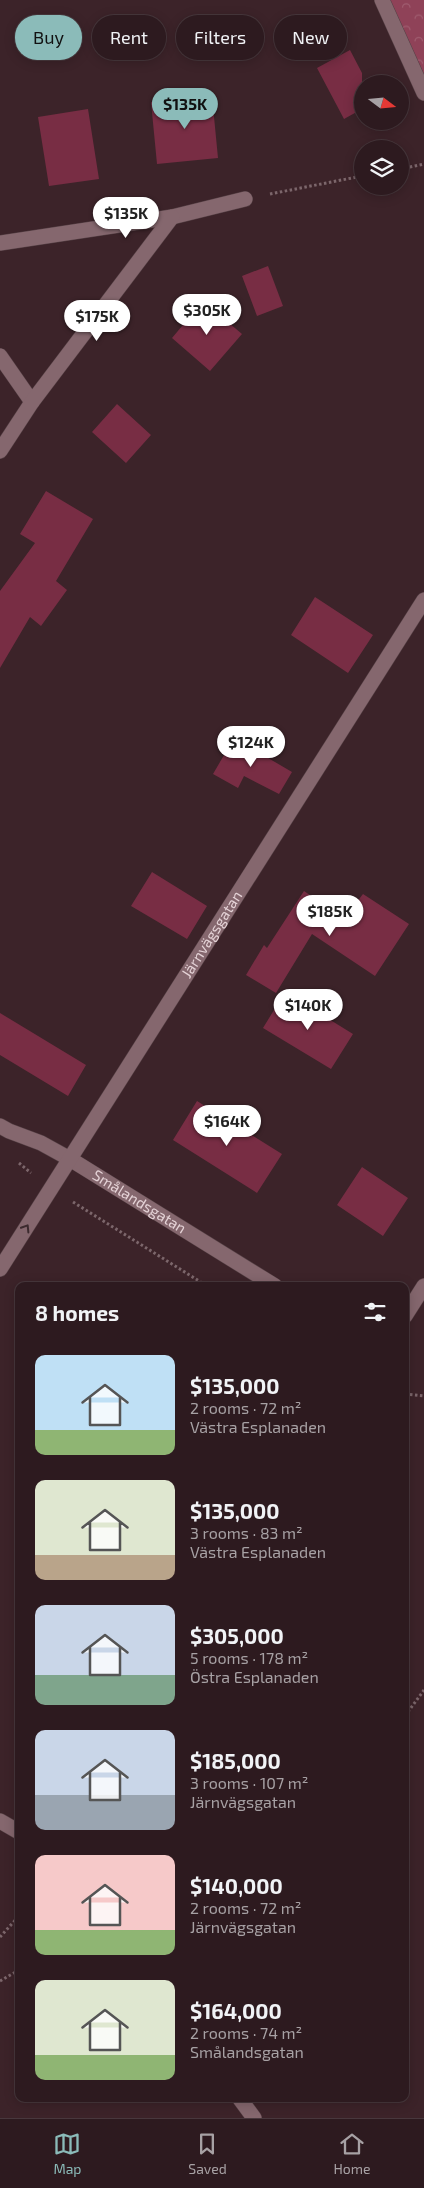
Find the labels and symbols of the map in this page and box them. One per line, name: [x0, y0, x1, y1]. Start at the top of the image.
north arrow: [354, 75, 409, 130]
pin: $135K: [150, 88, 220, 130]
pin: $135K: [91, 196, 161, 239]
pin: $305K: [172, 294, 242, 336]
pin: $175K: [62, 300, 132, 342]
pin: $124K: [216, 726, 286, 768]
street label: Järnvägsgatan: [177, 887, 245, 981]
pin: $185K: [295, 894, 365, 937]
pin: $140K: [273, 988, 343, 1031]
pin: $164K: [192, 1104, 262, 1147]
street label: Smålandsgatan: [90, 1165, 190, 1237]
one-way arrow: [19, 1224, 29, 1233]

